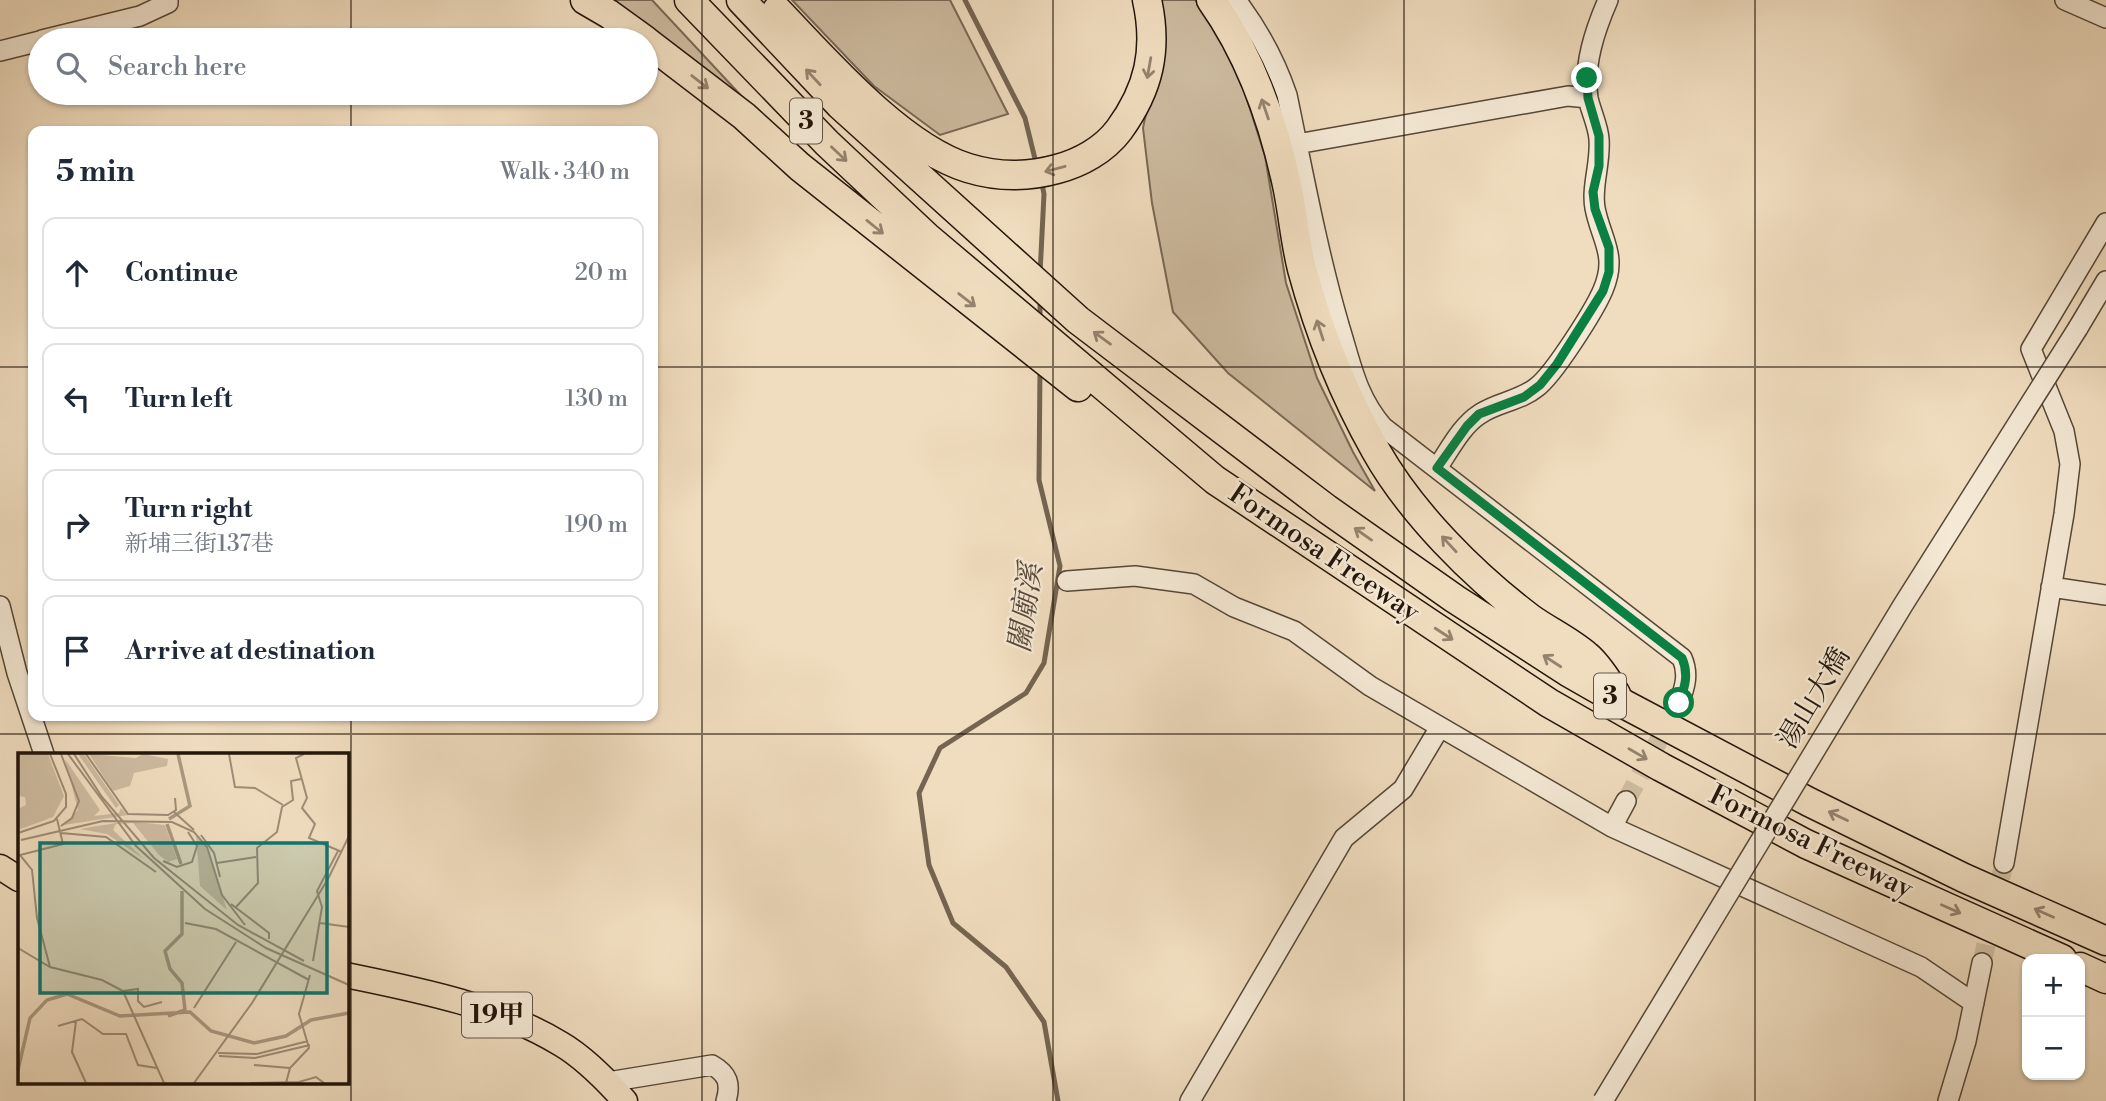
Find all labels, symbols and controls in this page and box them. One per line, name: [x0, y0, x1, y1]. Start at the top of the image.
search box: [28, 28, 658, 105]
icon: search: [52, 48, 90, 86]
text: Search here: [108, 51, 247, 83]
one-way arrow: [1141, 56, 1155, 79]
route end: [1571, 62, 1602, 93]
one-way arrow: [805, 68, 821, 86]
one-way arrow: [690, 75, 709, 90]
road number: 3: [790, 98, 822, 144]
one-way arrow: [1258, 99, 1271, 121]
one-way arrow: [830, 146, 848, 162]
text: 5 min: [56, 153, 135, 191]
text: Walk · 340 m: [500, 158, 630, 186]
one-way arrow: [1044, 164, 1066, 177]
one-way arrow: [866, 219, 884, 235]
icon: ahead: [58, 254, 96, 292]
text: Continue: [125, 257, 238, 289]
text: 20 m: [575, 259, 628, 287]
one-way arrow: [957, 292, 976, 307]
one-way arrow: [1313, 319, 1326, 341]
one-way arrow: [1093, 330, 1112, 345]
icon: left: [58, 380, 96, 418]
text: Turn left: [125, 383, 233, 415]
text: 130 m: [565, 385, 628, 413]
street label: Formosa Freeway: [1222, 476, 1426, 630]
text: Turn right: [125, 493, 253, 525]
icon: right: [58, 506, 96, 544]
text: 190 m: [565, 511, 628, 539]
one-way arrow: [1354, 527, 1373, 541]
text: 新埔三街137巷: [125, 530, 274, 558]
one-way arrow: [1440, 536, 1457, 553]
water label: 關廟溪: [1001, 558, 1051, 655]
one-way arrow: [1434, 627, 1453, 642]
icon: arrive: [58, 632, 96, 670]
text: Arrive at destination: [125, 635, 375, 667]
street label: 湯山大橋: [1770, 641, 1858, 755]
one-way arrow: [1542, 654, 1562, 668]
road number: 3: [1594, 674, 1626, 718]
route start: [1663, 687, 1694, 718]
one-way arrow: [1627, 747, 1647, 761]
inset map: [18, 753, 348, 1084]
street label: Formosa Freeway: [1703, 778, 1919, 907]
one-way arrow: [1828, 809, 1849, 823]
one-way arrow: [1940, 903, 1961, 916]
one-way arrow: [2033, 906, 2055, 919]
map controls: [2022, 954, 2085, 1080]
button: +: [2022, 954, 2085, 1017]
road number: 19甲: [462, 992, 532, 1038]
button: −: [2022, 1017, 2085, 1080]

